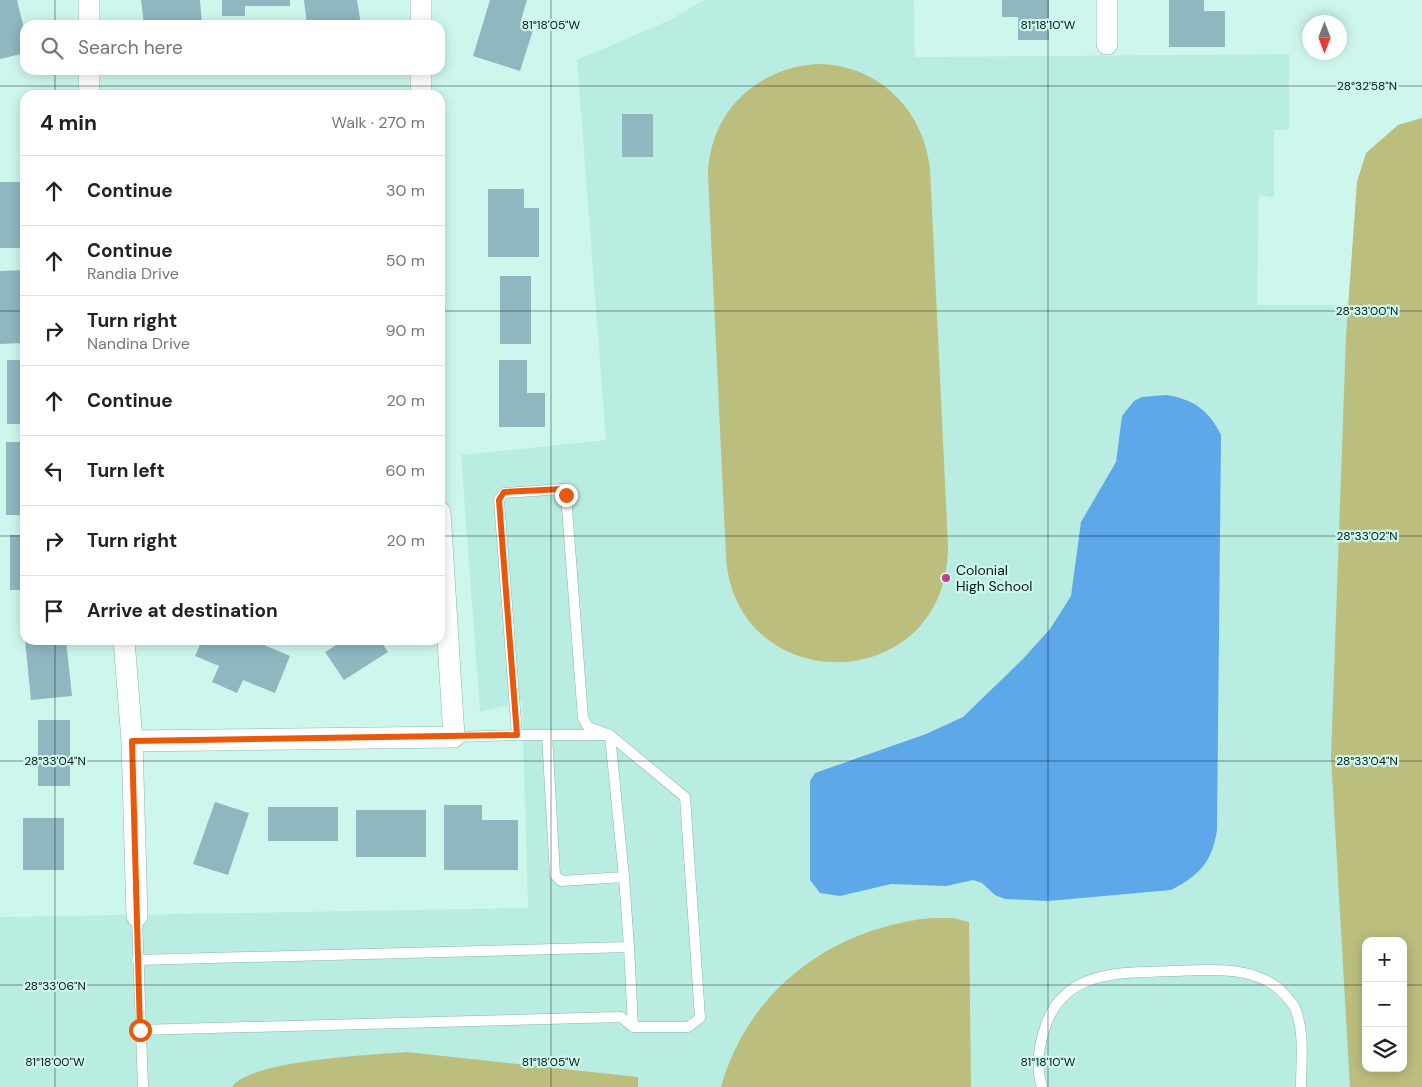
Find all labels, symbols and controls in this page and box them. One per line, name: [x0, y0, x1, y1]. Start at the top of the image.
north arrow: [1302, 15, 1347, 60]
text: 81°18'05"W: [522, 17, 581, 33]
text: 81°18'10"W: [1021, 17, 1076, 33]
search box: [20, 20, 445, 75]
icon: search: [38, 34, 66, 62]
text: Search here: [78, 35, 183, 60]
text: 28°32'58"N: [1337, 78, 1397, 94]
text: 4 min: [40, 109, 97, 137]
text: Walk · 270 m: [332, 112, 425, 133]
icon: ahead: [40, 177, 68, 205]
text: Continue: [87, 178, 173, 203]
text: 30 m: [386, 180, 425, 201]
text: Continue: [87, 238, 173, 263]
icon: ahead: [40, 247, 68, 275]
text: 50 m: [386, 250, 425, 271]
text: Randia Drive: [87, 263, 179, 284]
text: 28°33'00"N: [1336, 303, 1398, 319]
text: Turn right: [87, 308, 177, 333]
icon: right: [40, 317, 68, 345]
text: 90 m: [385, 320, 425, 341]
text: Nandina Drive: [87, 333, 190, 354]
icon: ahead: [40, 387, 68, 415]
text: Continue: [87, 388, 173, 413]
text: 20 m: [386, 390, 425, 411]
icon: left: [40, 457, 68, 485]
text: Turn left: [87, 458, 165, 483]
text: 60 m: [385, 460, 425, 481]
route end: [555, 484, 578, 507]
icon: right: [40, 527, 68, 555]
text: Turn right: [87, 528, 177, 553]
text: 28°33'02"N: [1337, 528, 1398, 544]
text: 20 m: [386, 530, 425, 551]
place label: Colonial High School: [956, 561, 1032, 595]
marker: Colonial High School: [940, 572, 952, 584]
icon: arrive: [40, 597, 68, 625]
text: Arrive at destination: [87, 598, 278, 623]
text: 28°33'04"N: [24, 753, 86, 769]
text: 28°33'04"N: [1336, 753, 1398, 769]
map controls: [1362, 937, 1407, 1072]
button: +: [1362, 937, 1407, 982]
text: 28°33'06"N: [24, 978, 86, 994]
button: −: [1362, 982, 1407, 1027]
route start: [129, 1019, 152, 1042]
button: layers: [1362, 1027, 1407, 1072]
text: 81°18'00"W: [25, 1054, 85, 1070]
text: 81°18'05"W: [522, 1054, 581, 1070]
text: 81°18'10"W: [1021, 1054, 1076, 1070]

